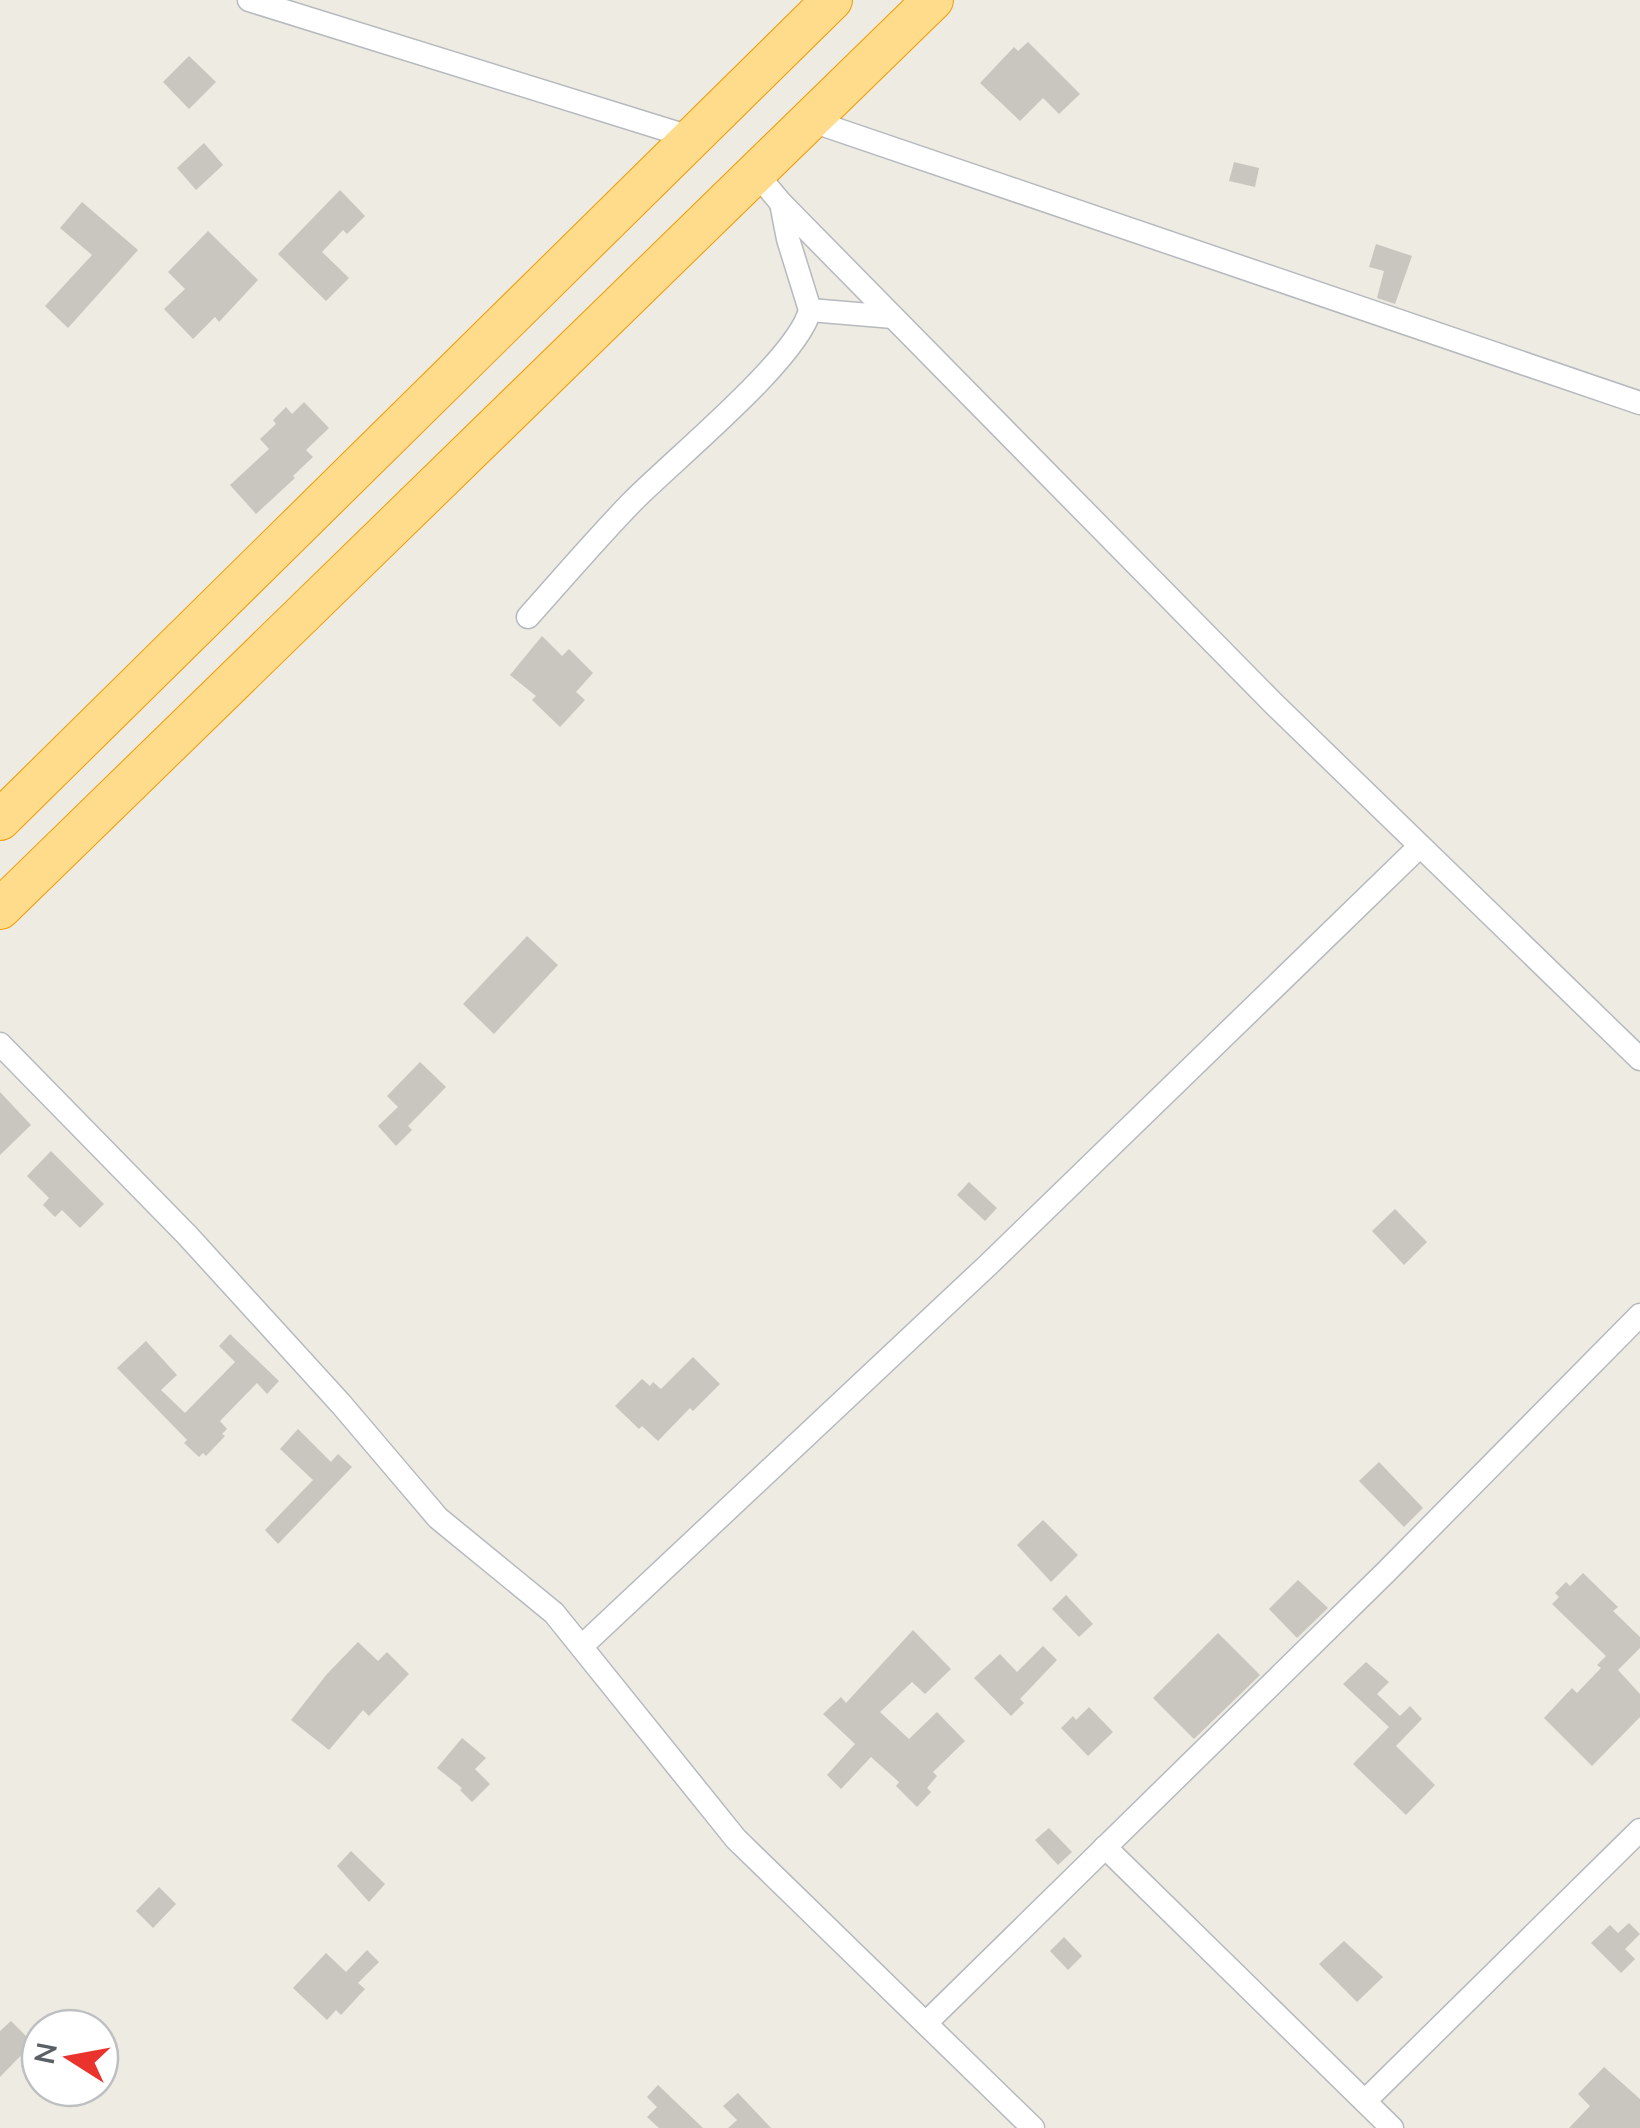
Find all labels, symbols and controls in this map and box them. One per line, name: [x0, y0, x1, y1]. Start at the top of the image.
north arrow: [20, 2008, 120, 2108]
text: N: [26, 2040, 67, 2067]

